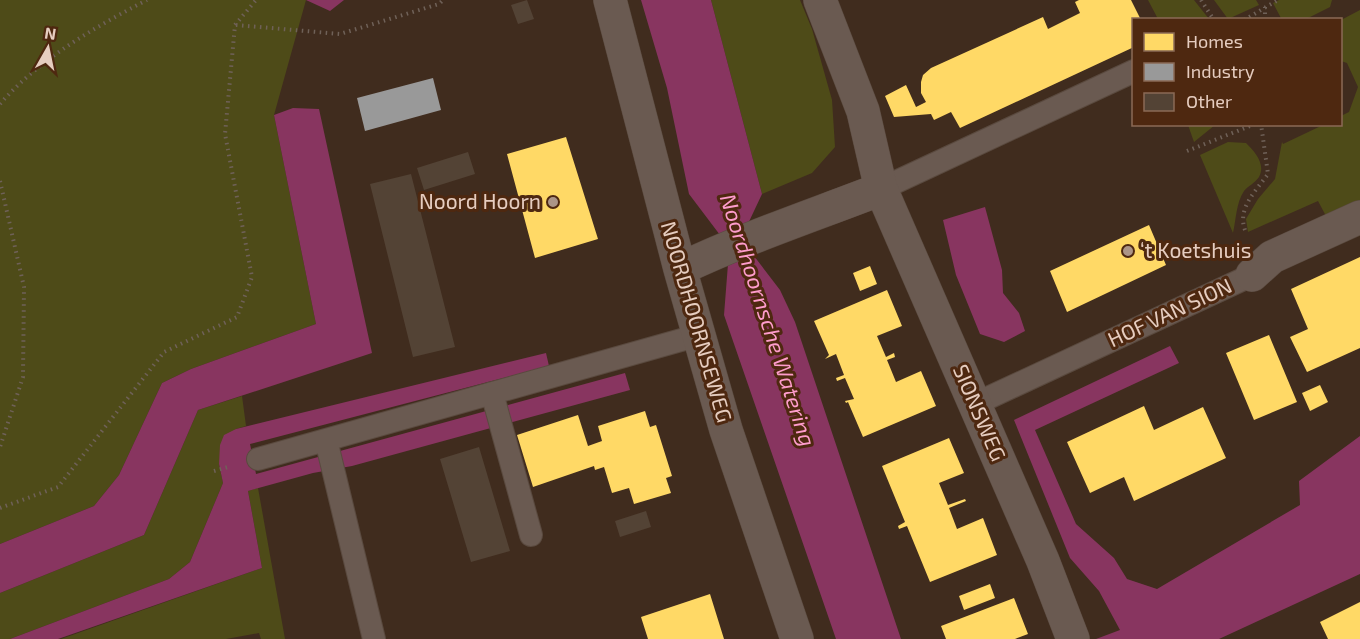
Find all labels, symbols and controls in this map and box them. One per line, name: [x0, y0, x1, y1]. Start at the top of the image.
north arrow: [18, 18, 78, 78]
legend: [1132, 18, 1342, 126]
text: N: [43, 22, 58, 43]
text: Homes: [1186, 30, 1243, 52]
text: Industry: [1186, 60, 1255, 82]
text: Other: [1186, 90, 1232, 112]
place label: Noord Hoorn: [419, 188, 541, 213]
water label: Noordhoornsche Watering: [716, 190, 822, 449]
marker: Noord Hoorn: [546, 195, 560, 209]
street label: NOORDHOORNSEWEG: [657, 218, 738, 425]
place label: ‘t Koetshuis: [1140, 237, 1251, 262]
marker: ‘t Koetshuis: [1121, 244, 1135, 258]
street label: HOF VAN SION: [1103, 272, 1235, 351]
street label: SIONSWEG: [949, 360, 1012, 465]

